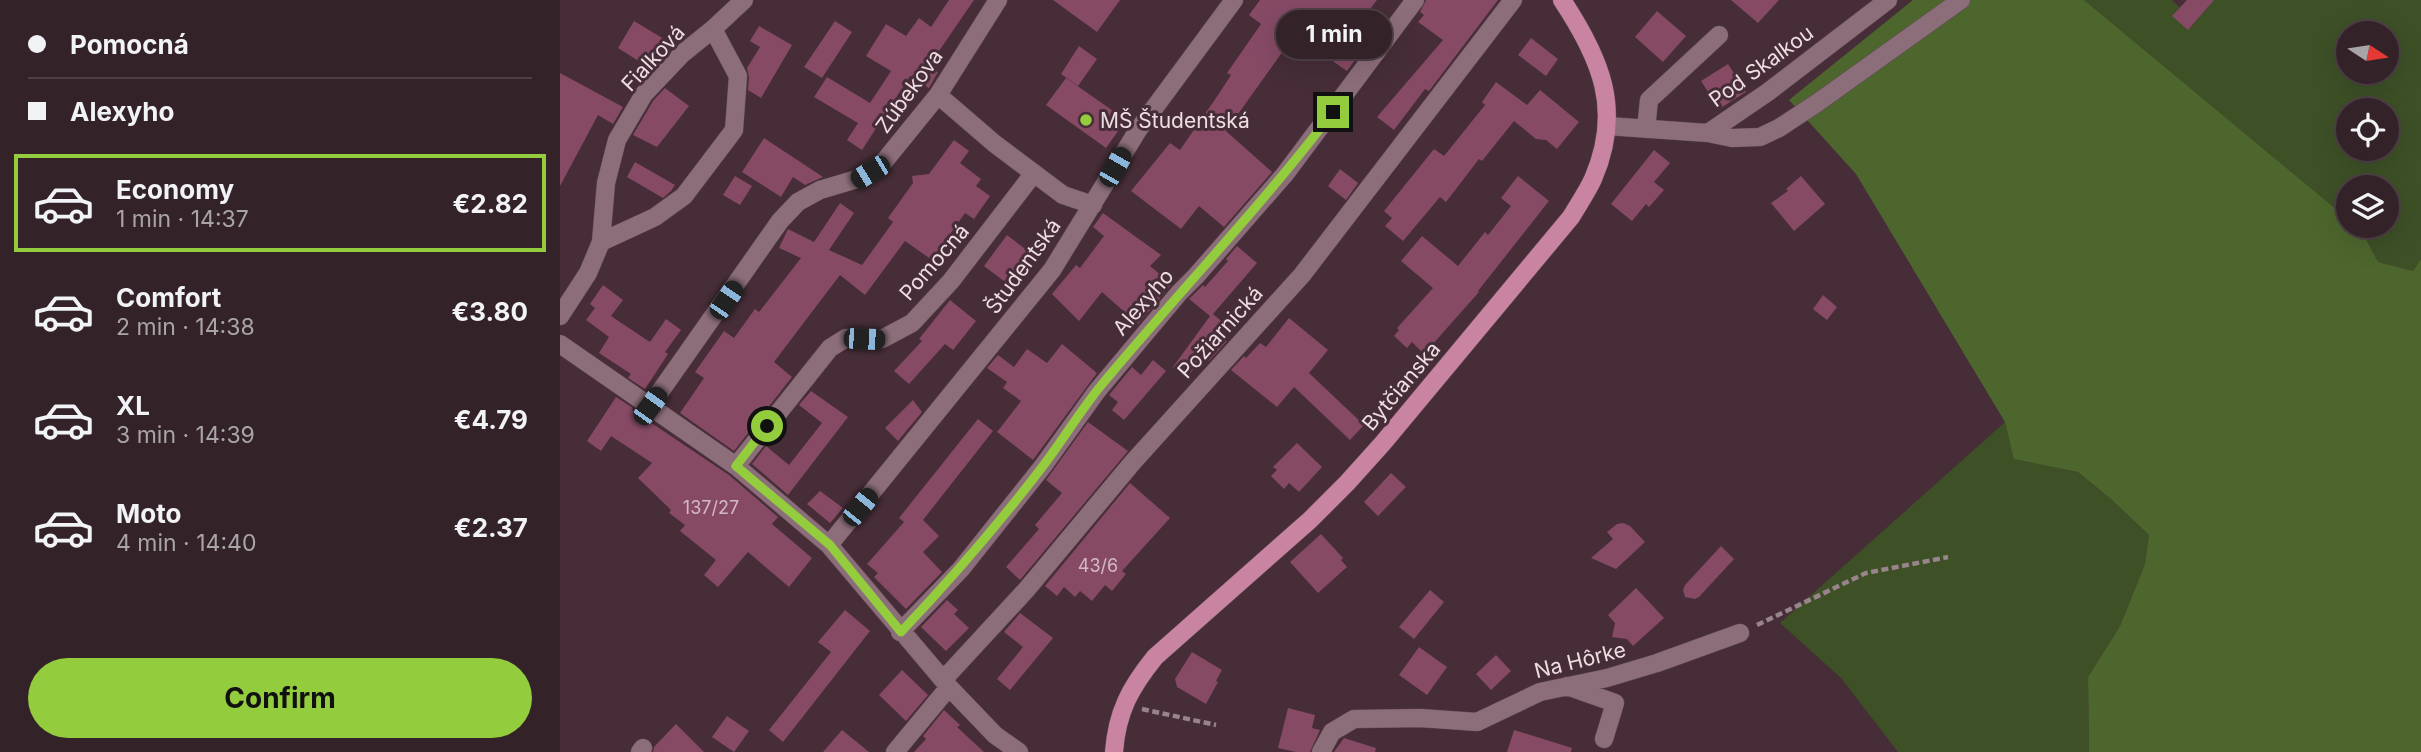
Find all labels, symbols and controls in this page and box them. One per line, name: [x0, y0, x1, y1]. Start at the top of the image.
callout: 1 min: [1275, 10, 1391, 60]
street label: Fialková: [616, 20, 690, 96]
text: 1 min: [1306, 20, 1362, 48]
street label: Pod Skalkou: [1704, 20, 1818, 112]
north arrow: [2336, 21, 2399, 84]
map controls: [2336, 21, 2399, 238]
text: Pomocná: [70, 29, 189, 60]
street label: Zúbekova: [870, 44, 948, 138]
text: Alexyho: [70, 96, 174, 127]
route end: [1317, 96, 1349, 128]
button: locate: [2336, 98, 2399, 161]
place label: MŠ Študentská: [1100, 108, 1250, 133]
marker: MŠ Študentská: [1078, 112, 1094, 128]
car: [1096, 144, 1135, 190]
car: [847, 152, 894, 192]
icon: car: [32, 172, 95, 235]
text: Economy: [116, 174, 234, 205]
button: layers: [2336, 175, 2399, 238]
text: €2.82: [453, 188, 528, 219]
text: 1 min · 14:37: [116, 205, 249, 233]
street label: Študentská: [980, 214, 1066, 318]
street label: Pomocná: [894, 219, 974, 305]
street label: Alexyho: [1107, 264, 1179, 340]
car: [706, 277, 747, 323]
icon: car: [32, 280, 95, 343]
street label: Požiarnická: [1172, 281, 1268, 383]
text: Comfort: [116, 282, 221, 313]
text: €3.80: [452, 296, 528, 327]
text: 2 min · 14:38: [116, 313, 255, 341]
car: [843, 328, 886, 350]
street label: Bytčianska: [1357, 337, 1445, 435]
car: [630, 383, 671, 429]
icon: car: [32, 388, 95, 451]
text: XL: [116, 390, 150, 421]
text: €4.79: [454, 404, 528, 435]
route start: [751, 410, 783, 442]
text: 3 min · 14:39: [116, 421, 255, 449]
car: [839, 484, 882, 530]
icon: car: [32, 496, 95, 559]
house number: 137/27: [683, 497, 739, 518]
text: Moto: [116, 498, 181, 529]
text: €2.37: [454, 512, 528, 543]
text: 4 min · 14:40: [116, 529, 256, 557]
house number: 43/6: [1078, 555, 1118, 576]
street label: Na Hôrke: [1532, 637, 1628, 683]
button: Confirm: [28, 658, 532, 738]

